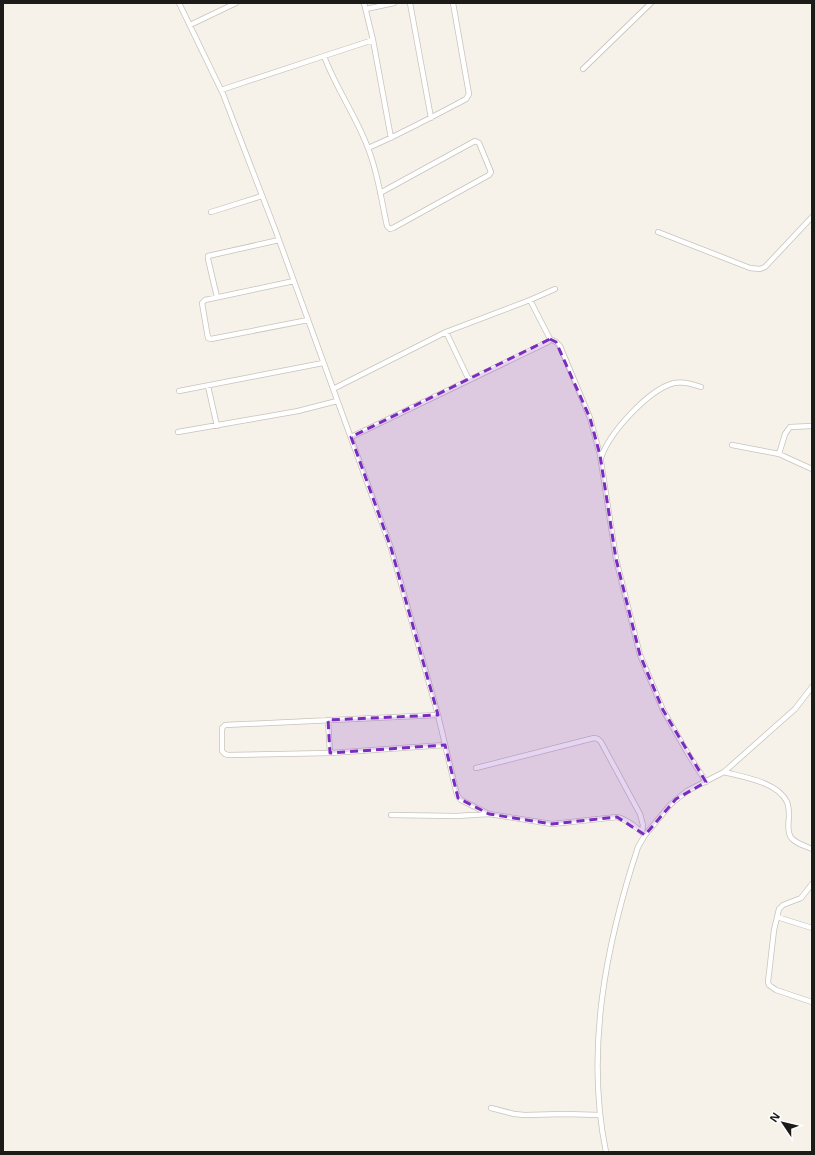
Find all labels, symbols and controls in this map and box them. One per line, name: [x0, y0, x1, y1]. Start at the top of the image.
north arrow: [763, 1103, 803, 1143]
text: N: [766, 1109, 783, 1125]

